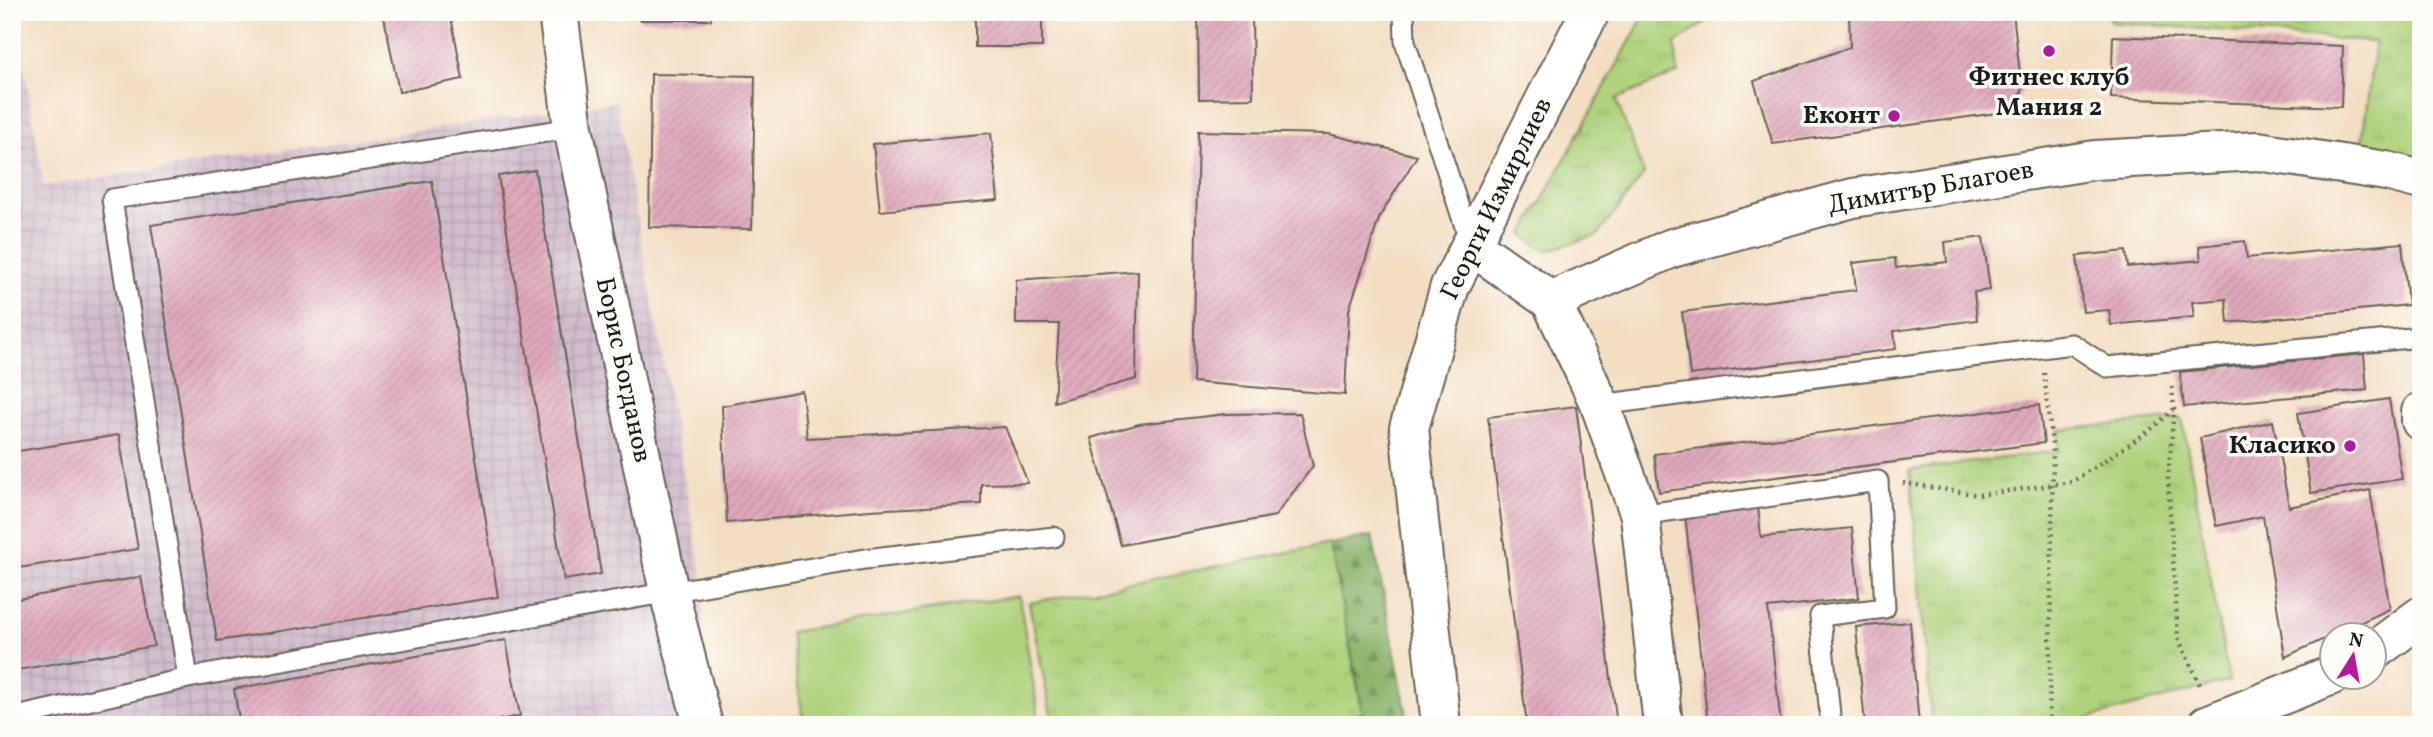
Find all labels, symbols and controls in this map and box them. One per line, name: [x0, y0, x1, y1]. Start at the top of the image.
marker: Фитнес клуб Мания 2: [2041, 43, 2057, 59]
place label: Фитнес клуб Мания 2: [1969, 60, 2129, 126]
street label: Георги Измирлиев: [1432, 92, 1562, 306]
place label: Еконт: [1803, 98, 1881, 134]
marker: Еконт: [1886, 108, 1902, 124]
street label: Димитър Благоев: [1825, 152, 2037, 224]
street label: Борис Богданов: [586, 274, 660, 466]
place label: Класико: [2229, 428, 2336, 464]
marker: Класико: [2342, 438, 2358, 454]
north arrow: [2318, 622, 2388, 692]
text: N: [2347, 627, 2365, 655]

